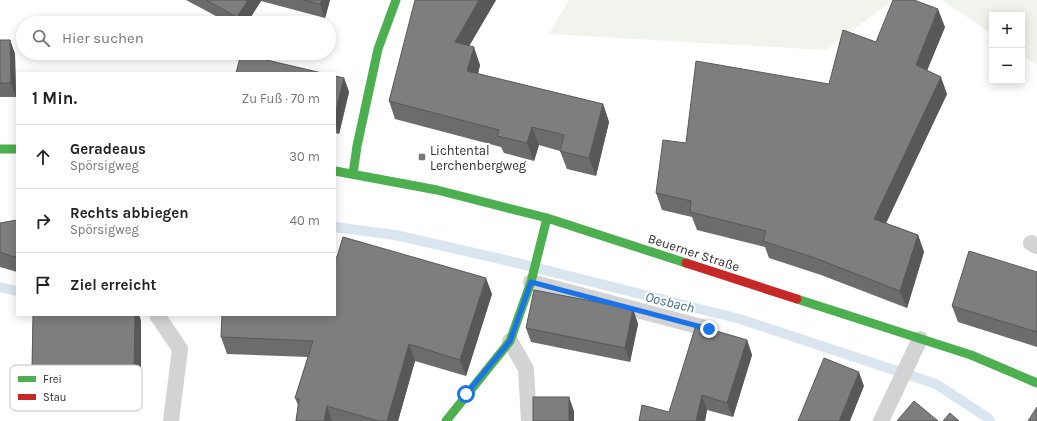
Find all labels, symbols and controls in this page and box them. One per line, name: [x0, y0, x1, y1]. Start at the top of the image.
map controls: [989, 12, 1025, 84]
button: +: [989, 12, 1025, 48]
search box: [16, 16, 336, 60]
icon: search: [30, 27, 52, 49]
text: Hier suchen: [62, 29, 144, 47]
button: −: [989, 48, 1025, 84]
text: 1 Min.: [32, 88, 77, 108]
text: Zu Fuß · 70 m: [241, 91, 320, 106]
text: Geradeaus: [70, 140, 146, 158]
place label: Lichtental Lerchenbergweg: [430, 143, 527, 173]
icon: ahead: [32, 146, 54, 168]
text: 30 m: [289, 149, 320, 164]
marker: Lichtental Lerchenbergweg: [417, 152, 427, 162]
text: Spörsigweg: [70, 158, 139, 173]
text: Rechts abbiegen: [70, 204, 189, 222]
icon: right: [32, 210, 54, 232]
text: 40 m: [290, 213, 320, 228]
text: Spörsigweg: [70, 222, 139, 237]
street label: Beuerner Straße: [646, 231, 742, 274]
icon: arrive: [32, 274, 54, 296]
text: Ziel erreicht: [70, 276, 156, 294]
water label: Oosbach: [643, 288, 696, 317]
route end: [700, 320, 718, 338]
legend: [10, 365, 142, 411]
text: Frei: [43, 373, 62, 386]
route start: [457, 385, 475, 403]
text: Stau: [43, 391, 67, 404]

